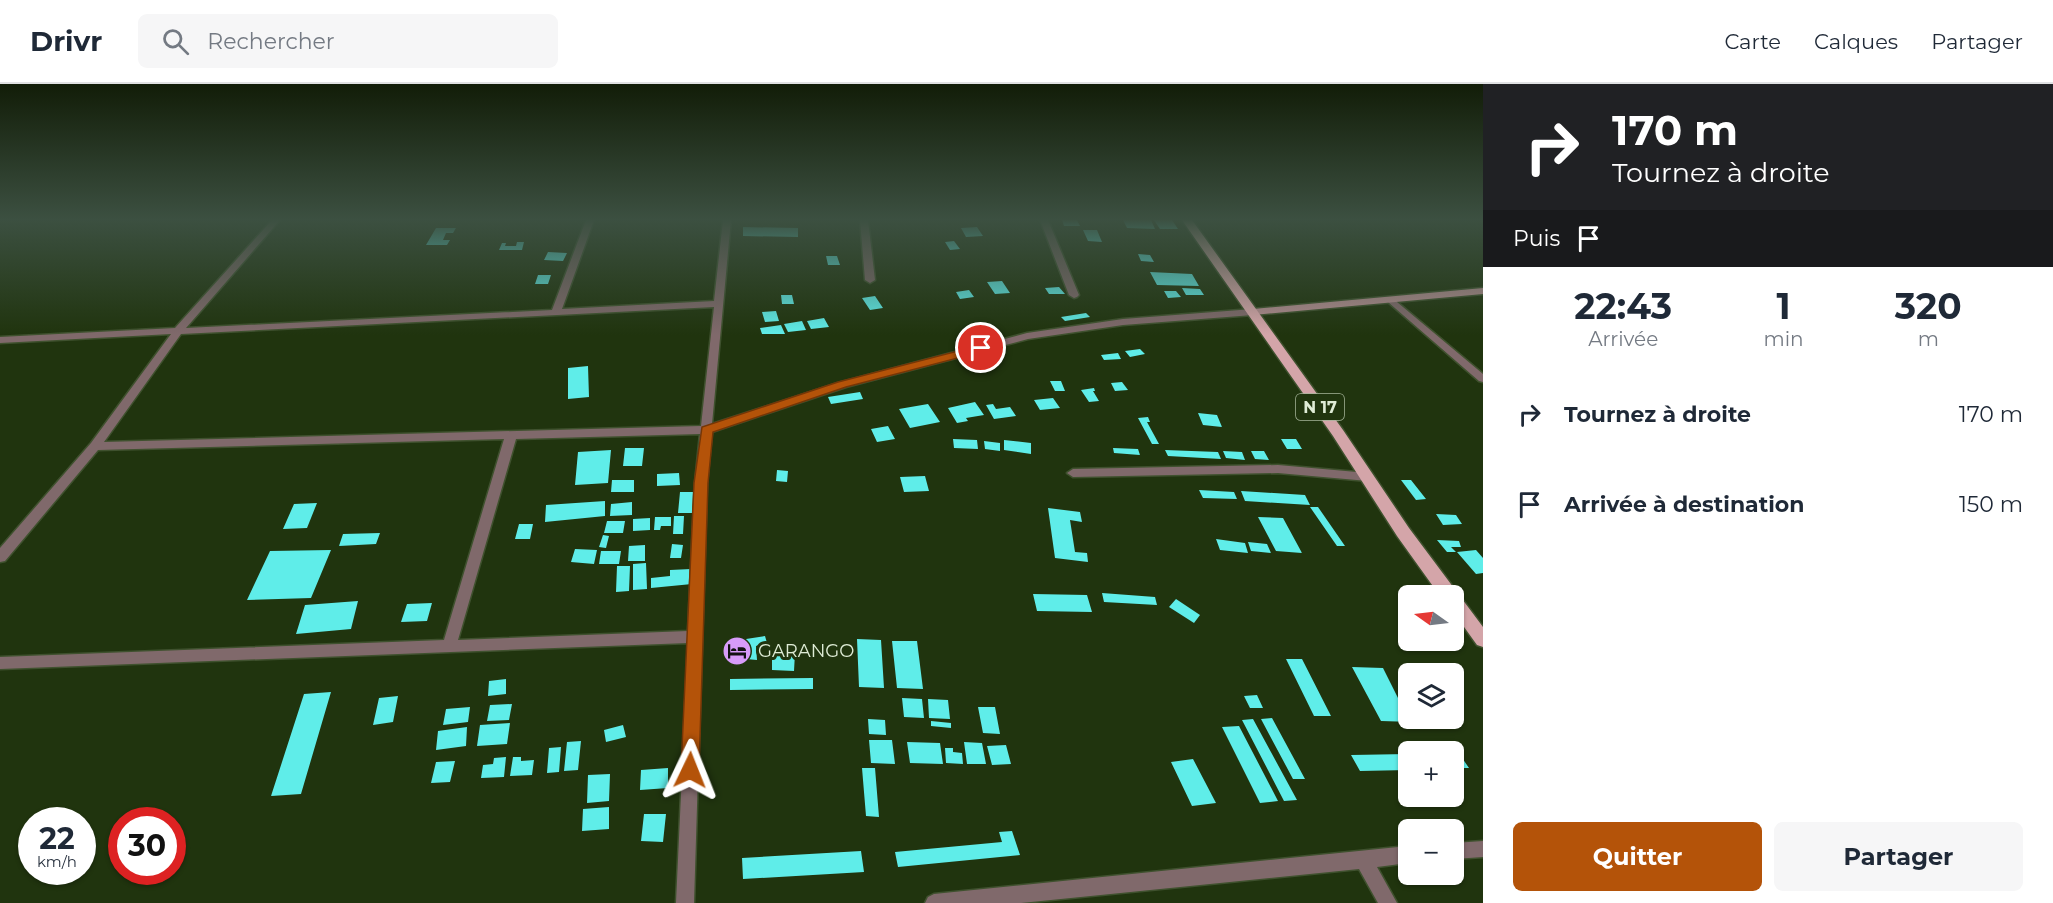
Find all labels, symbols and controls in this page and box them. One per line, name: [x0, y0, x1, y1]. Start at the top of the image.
search box: [138, 14, 558, 68]
text: Drivr: [30, 24, 102, 58]
icon: search: [159, 25, 192, 58]
text: Rechercher: [207, 28, 335, 55]
text: Carte: [1724, 29, 1781, 54]
text: Calques: [1814, 29, 1898, 54]
text: Partager: [1931, 29, 2023, 54]
text: 170 m: [1612, 104, 1738, 156]
icon: right: [1513, 108, 1591, 186]
text: Tournez à droite: [1612, 156, 1830, 189]
icon: arrive: [1572, 222, 1605, 255]
text: Puis: [1513, 225, 1560, 252]
text: 22:43: [1574, 284, 1672, 328]
text: 1: [1776, 284, 1791, 328]
text: 320: [1895, 284, 1962, 328]
pin: [955, 322, 1006, 373]
text: Arrivée: [1588, 327, 1658, 351]
text: min: [1763, 327, 1804, 351]
text: m: [1918, 327, 1939, 351]
icon: arrive: [964, 331, 997, 364]
road number: N 17: [1296, 394, 1344, 420]
icon: right: [1513, 398, 1546, 431]
text: Tournez à droite: [1564, 401, 1751, 428]
text: 170 m: [1959, 401, 2023, 428]
icon: arrive: [1513, 488, 1546, 521]
text: Arrivée à destination: [1564, 491, 1804, 518]
text: 150 m: [1959, 491, 2023, 518]
north arrow: [1398, 585, 1464, 651]
map controls: [1398, 585, 1464, 885]
hotel icon: GARANGO: [721, 635, 753, 667]
place label: GARANGO: [758, 640, 854, 662]
button: layers: [1398, 663, 1464, 729]
position arrow: [658, 738, 722, 802]
button: +: [1398, 741, 1464, 807]
speed limit sign: 30: [108, 807, 186, 885]
button: −: [1398, 819, 1464, 885]
text: 22: [39, 820, 75, 857]
button: Quitter: [1513, 822, 1762, 891]
button: Partager: [1774, 822, 2023, 891]
text: km/h: [37, 852, 77, 871]

